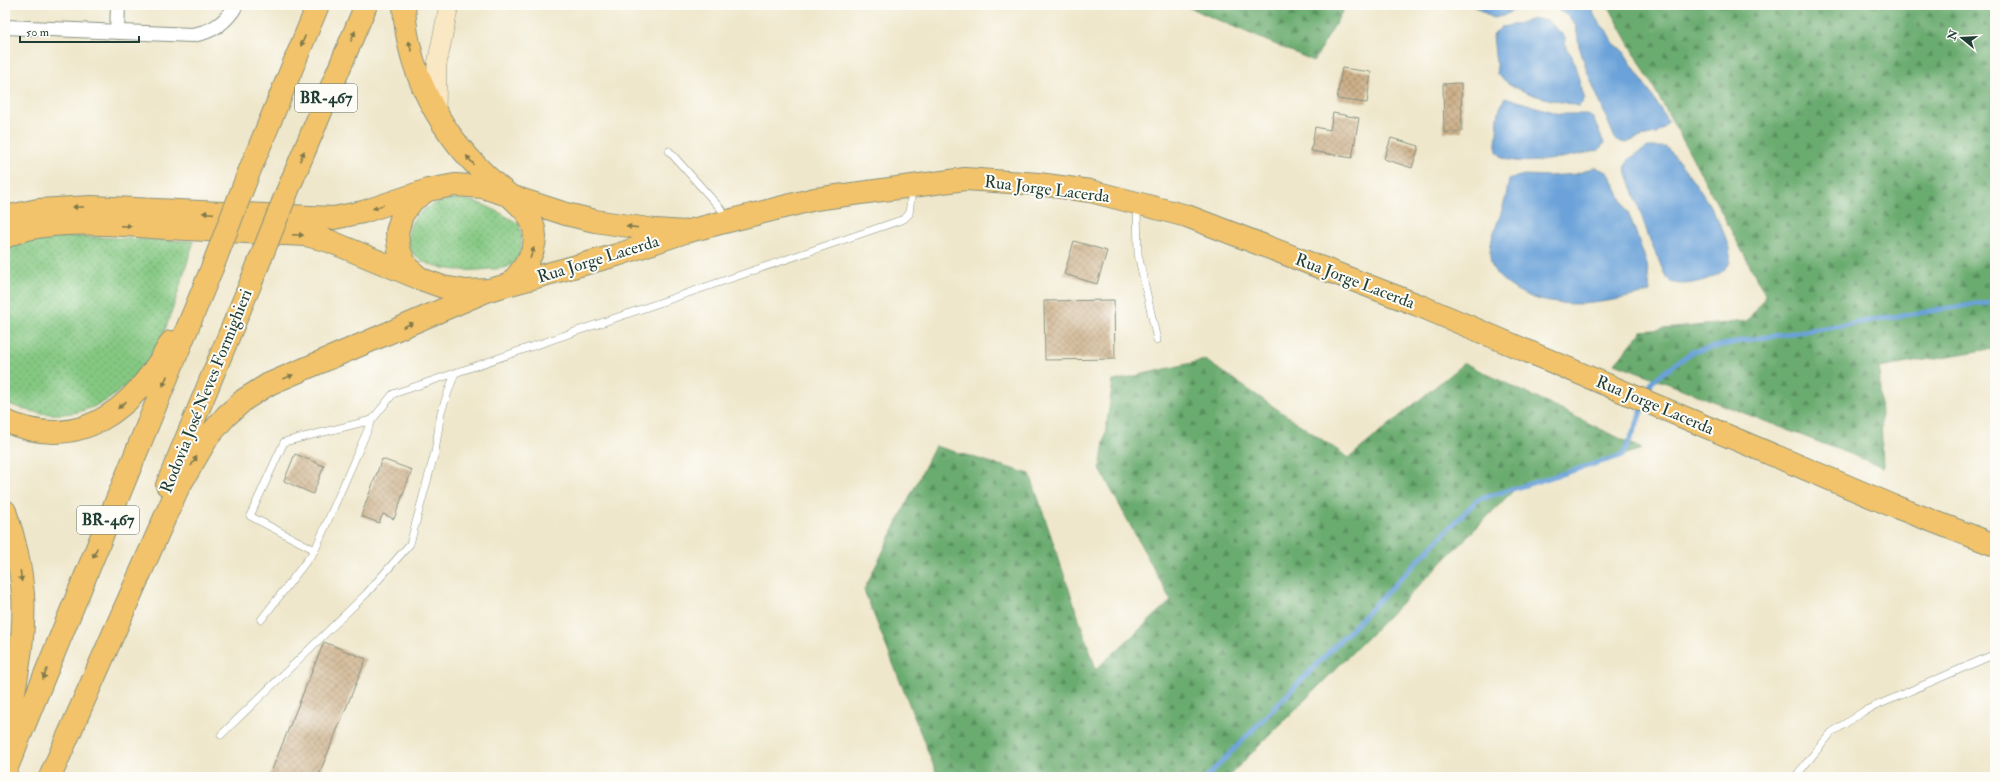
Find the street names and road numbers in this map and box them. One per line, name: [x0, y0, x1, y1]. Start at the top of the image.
road number: BR-467: [295, 84, 357, 112]
street label: Rua Jorge Lacerda: [983, 171, 1112, 208]
street label: Rua Jorge Lacerda: [535, 230, 663, 288]
street label: Rua Jorge Lacerda: [1292, 249, 1419, 315]
street label: Rodovia José Neves Formighieri: [155, 286, 258, 496]
street label: Rua Jorge Lacerda: [1592, 371, 1718, 441]
road number: BR-467: [77, 506, 139, 534]

